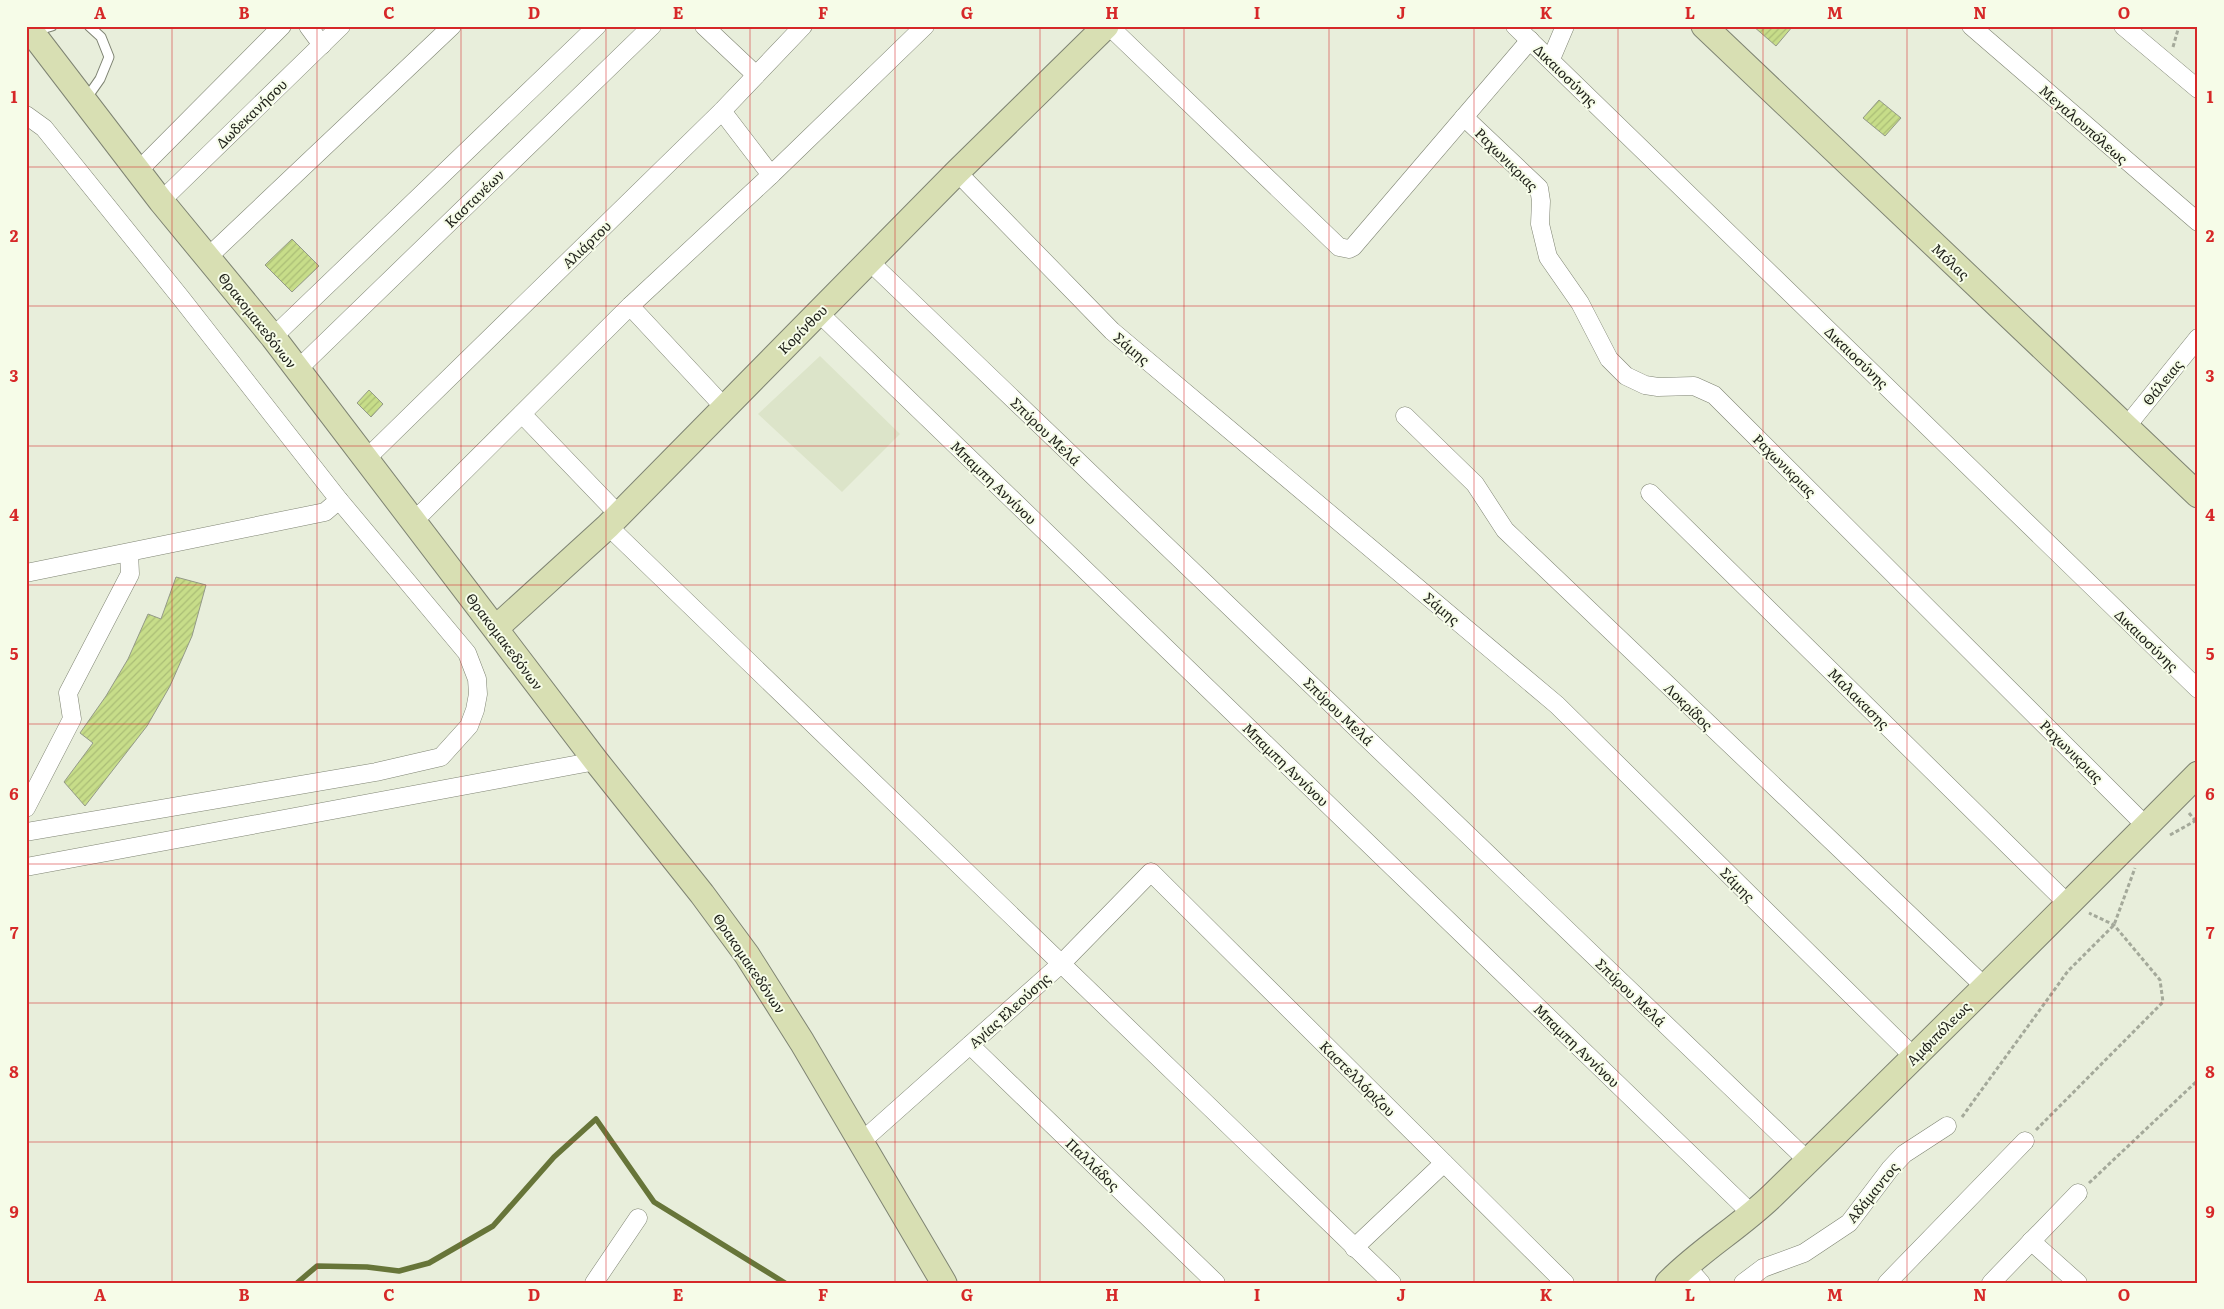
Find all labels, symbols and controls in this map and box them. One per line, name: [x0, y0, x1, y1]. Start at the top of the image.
text: A: [94, 0, 106, 24]
text: B: [238, 0, 250, 24]
text: C: [383, 0, 395, 24]
text: D: [528, 0, 540, 24]
text: E: [673, 0, 684, 24]
text: F: [818, 0, 828, 24]
text: G: [961, 0, 973, 24]
text: H: [1105, 0, 1119, 24]
text: I: [1254, 0, 1260, 24]
text: J: [1396, 0, 1406, 24]
text: K: [1540, 0, 1553, 24]
text: L: [1685, 0, 1695, 24]
text: M: [1827, 0, 1843, 24]
text: N: [1973, 0, 1987, 24]
text: O: [2118, 0, 2130, 24]
street label: Δικαιοσύνης: [1530, 40, 1602, 110]
street label: Δωδεκανήσου: [211, 74, 291, 152]
street label: Μεγαλουπόλεως: [2035, 80, 2133, 168]
text: 1: [11, 84, 18, 108]
text: 1: [2207, 84, 2214, 108]
street label: Ραχωνικριας: [1471, 123, 1543, 195]
street label: Καστανέων: [440, 164, 508, 232]
street label: Αλιάρτου: [557, 216, 615, 272]
text: 2: [10, 223, 19, 247]
text: 2: [2206, 223, 2215, 247]
street label: Μόλας: [1928, 238, 1974, 284]
street label: Θρακομακεδόνων: [214, 268, 302, 372]
street label: Κορίνθου: [773, 300, 831, 358]
street label: Δικαιοσύνης: [1821, 322, 1893, 392]
street label: Σάμης: [1110, 327, 1154, 369]
street label: Θάλειας: [2137, 355, 2187, 409]
text: 3: [10, 363, 19, 387]
text: 3: [2206, 363, 2215, 387]
street label: Σπύρου Μελά: [1006, 392, 1086, 470]
street label: Ραχωνικριας: [1749, 429, 1821, 501]
street label: Μπαμπη Αννίνου: [947, 436, 1041, 528]
text: 4: [9, 502, 19, 526]
text: 4: [2205, 502, 2215, 526]
street label: Σάμης: [1420, 587, 1464, 629]
street label: Θρακομακεδόνων: [462, 588, 548, 694]
street label: Δικαιοσύνης: [2111, 605, 2183, 675]
text: 5: [10, 641, 19, 665]
text: 5: [2206, 641, 2215, 665]
street label: Μαλακασης: [1824, 663, 1894, 733]
street label: Σπύρου Μελά: [1299, 672, 1379, 750]
street label: Λοκρίδος: [1660, 678, 1718, 734]
street label: Ραχωνικριας: [2036, 715, 2108, 787]
street label: Μπαμπη Αννίνου: [1239, 718, 1333, 810]
text: 6: [9, 781, 19, 805]
text: 6: [2205, 781, 2215, 805]
street label: Σάμης: [1716, 862, 1760, 906]
street label: Θρακομακεδόνων: [709, 909, 791, 1017]
text: 7: [10, 920, 19, 944]
text: 7: [2206, 920, 2215, 944]
street label: Σπύρου Μελά: [1591, 953, 1671, 1031]
street label: Αγίας Ελεούσης: [964, 968, 1054, 1052]
street label: Αμφιπόλεως: [1902, 997, 1974, 1069]
street label: Μπαμπη Αννίνου: [1530, 999, 1624, 1091]
street label: Καστελλόριζου: [1316, 1036, 1400, 1120]
text: 8: [9, 1059, 19, 1083]
text: 8: [2205, 1059, 2215, 1083]
street label: Παλλάδος: [1062, 1133, 1124, 1195]
street label: Αδάμαντος: [1841, 1157, 1903, 1227]
text: 9: [9, 1199, 19, 1223]
text: 9: [2205, 1199, 2215, 1223]
text: A: [94, 1282, 106, 1306]
text: B: [238, 1282, 250, 1306]
text: C: [383, 1282, 395, 1306]
text: D: [528, 1282, 540, 1306]
text: E: [673, 1282, 684, 1306]
text: F: [818, 1282, 828, 1306]
text: G: [961, 1282, 973, 1306]
text: H: [1105, 1282, 1119, 1306]
text: I: [1254, 1282, 1260, 1306]
text: J: [1396, 1282, 1406, 1306]
text: K: [1540, 1282, 1553, 1306]
text: L: [1685, 1282, 1695, 1306]
text: M: [1827, 1282, 1843, 1306]
text: N: [1973, 1282, 1987, 1306]
text: O: [2118, 1282, 2130, 1306]

